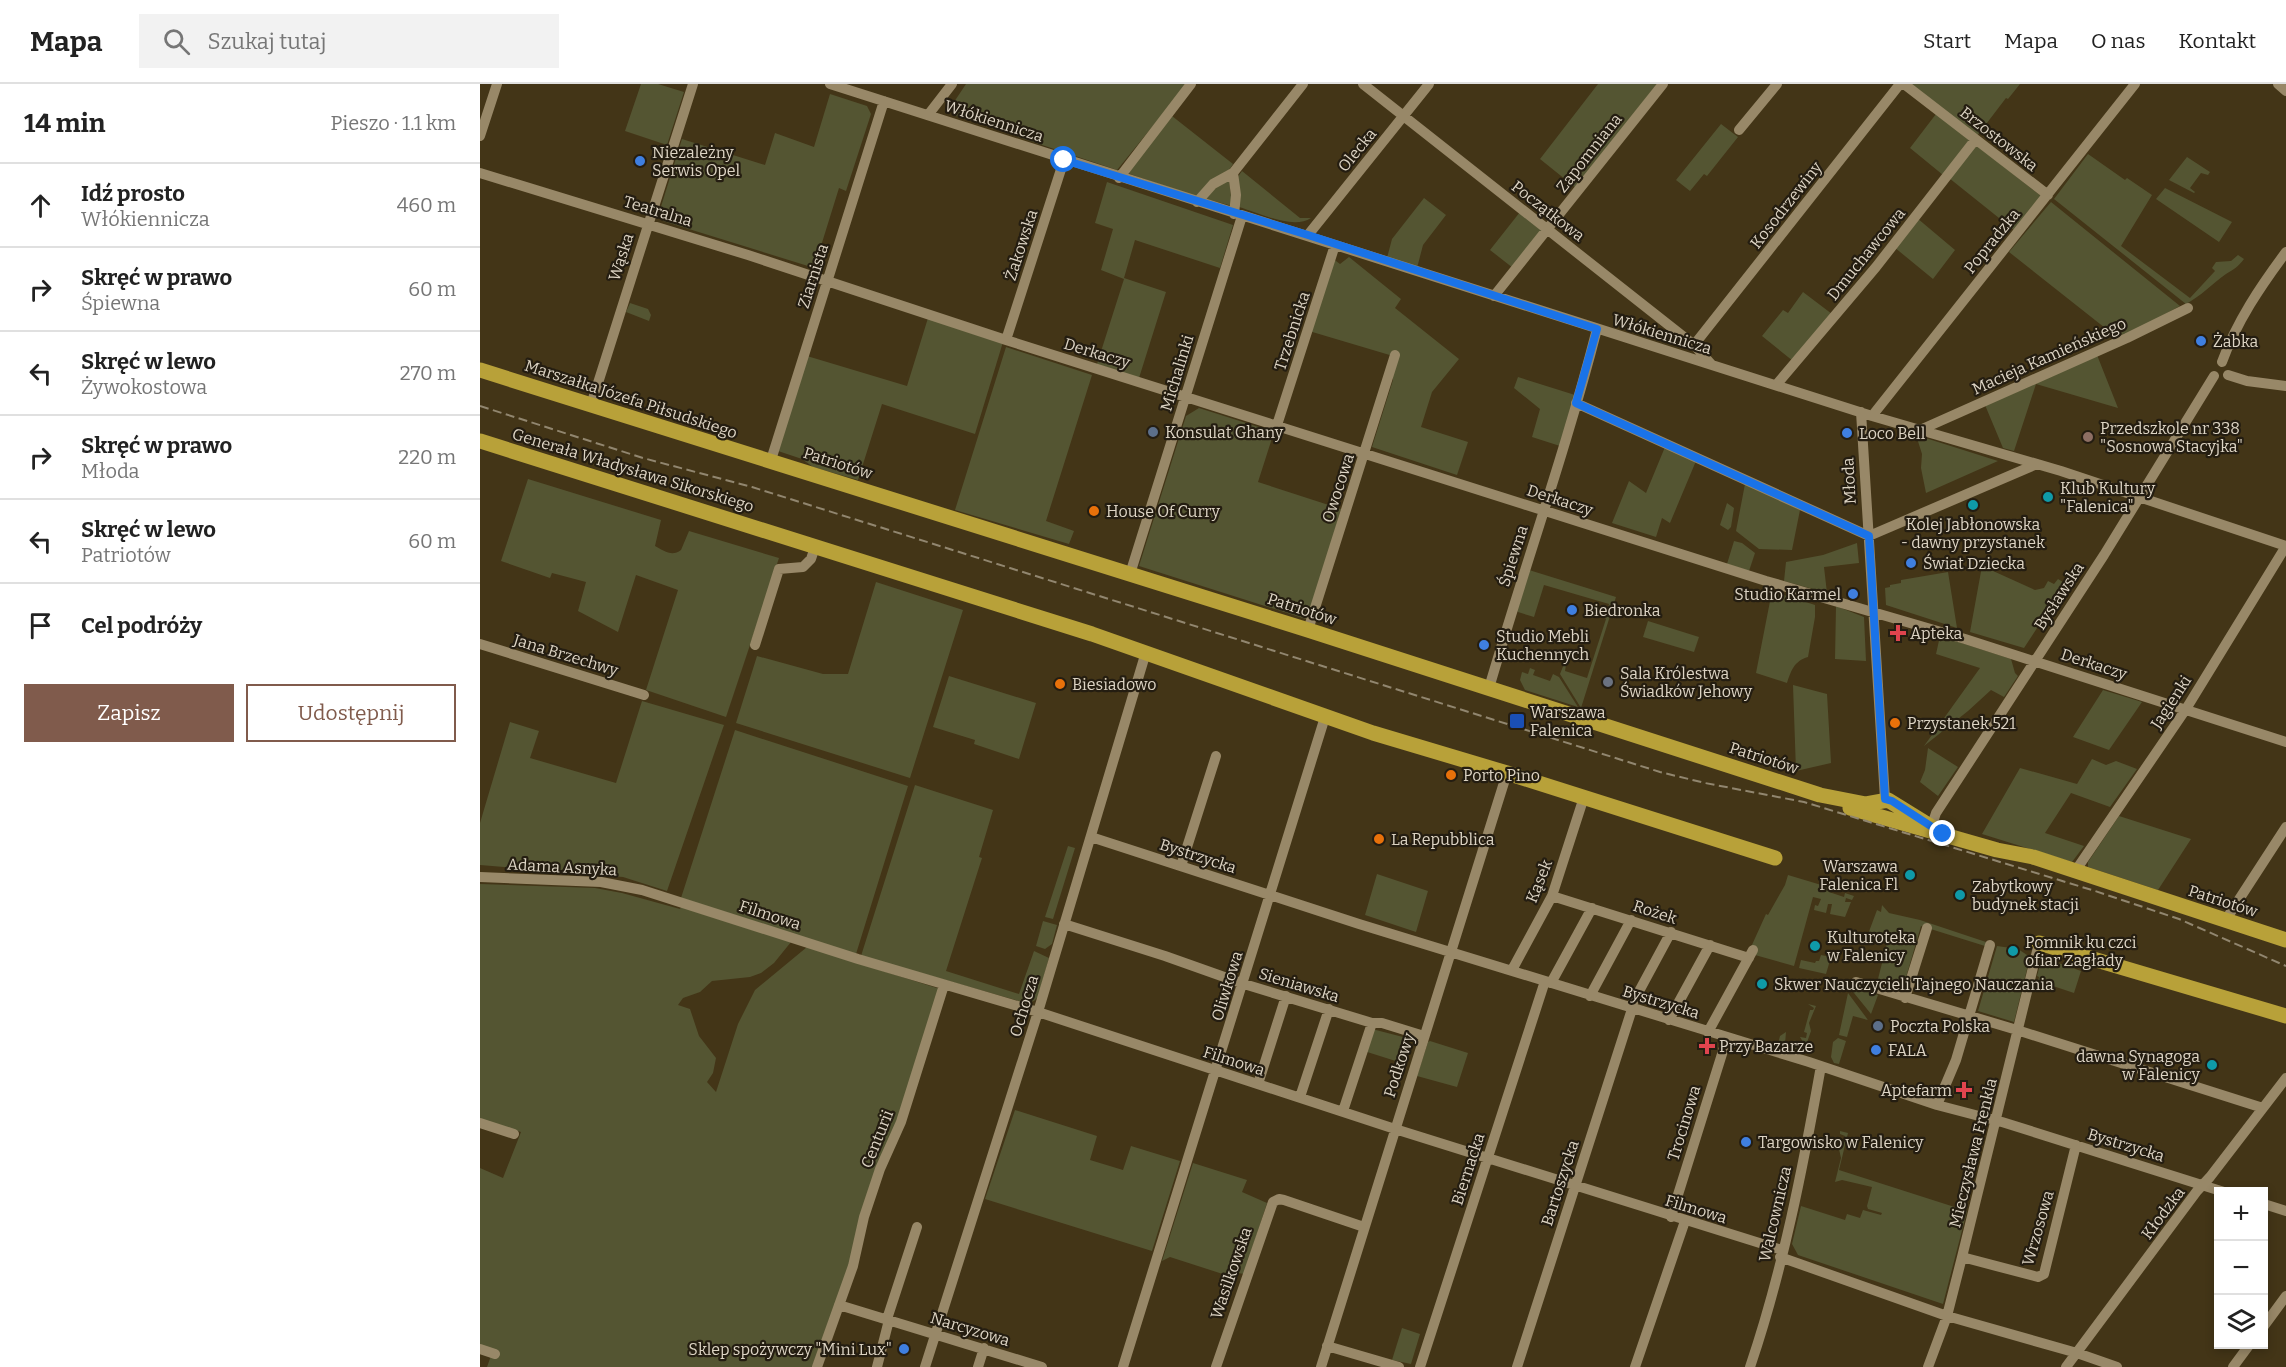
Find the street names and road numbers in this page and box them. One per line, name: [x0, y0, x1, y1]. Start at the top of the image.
street label: Włókiennicza: [942, 96, 1046, 146]
street label: Brzostowska: [1956, 103, 2042, 175]
street label: Zapomniana: [1552, 110, 1626, 196]
street label: Olecka: [1334, 124, 1380, 176]
street label: Kosodrzewiny: [1746, 157, 1826, 252]
street label: Początkowa: [1508, 177, 1588, 246]
street label: Teatralna: [621, 192, 695, 230]
street label: Dmuchawcowa: [1823, 204, 1909, 304]
street label: Popradzka: [1960, 205, 2024, 277]
street label: Żakowska: [1001, 207, 1041, 283]
street label: Wąska: [604, 231, 638, 283]
street label: Ziarnista: [794, 241, 832, 311]
street label: Trzebnicka: [1270, 289, 1314, 373]
street label: Włókiennicza: [1610, 310, 1714, 358]
street label: Macieja Kamieńskiego: [1969, 313, 2129, 399]
street label: Michalinki: [1156, 332, 1198, 413]
street label: Derkaczy: [1062, 334, 1133, 372]
street label: Marszałka Józefa Piłsudskiego: [522, 356, 740, 442]
street label: Generała Władysława Sikorskiego: [510, 424, 756, 516]
street label: Patriotów: [801, 443, 875, 483]
street label: Owocowa: [1318, 451, 1358, 525]
street label: Młoda: [1838, 457, 1860, 505]
street label: Derkaczy: [1525, 480, 1596, 520]
street label: Śpiewna: [1493, 522, 1532, 589]
street label: Bysławska: [2030, 558, 2088, 633]
street label: Patriotów: [1265, 589, 1339, 629]
street label: Jana Brzechwy: [510, 630, 621, 680]
street label: Derkaczy: [2059, 644, 2130, 684]
street label: Jagienki: [2146, 672, 2195, 733]
street label: Patriotów: [1727, 738, 1801, 778]
street label: Bystrzycka: [1157, 835, 1239, 877]
street label: Adama Asnyka: [506, 855, 618, 879]
street label: Kąsek: [1522, 857, 1556, 905]
street label: Patriotów: [2186, 881, 2260, 921]
street label: Filmowa: [737, 896, 803, 934]
street label: Rożek: [1631, 896, 1679, 928]
street label: Oliwkowa: [1207, 948, 1247, 1023]
street label: Sieniawska: [1256, 964, 1342, 1006]
street label: Ochocza: [1006, 973, 1042, 1039]
street label: Bystrzycka: [1620, 981, 1702, 1023]
street label: Podkowy: [1380, 1030, 1419, 1100]
street label: Filmowa: [1201, 1042, 1267, 1080]
street label: Mieczysława Frenkla: [1945, 1076, 2001, 1230]
street label: Trocinowa: [1664, 1083, 1705, 1163]
street label: Centurii: [857, 1107, 897, 1171]
street label: Bystrzycka: [2085, 1124, 2167, 1166]
street label: Biernacka: [1447, 1130, 1489, 1207]
street label: Bartoszycka: [1537, 1137, 1583, 1228]
street label: Walcownicza: [1755, 1164, 1795, 1264]
street label: Kłodzka: [2137, 1183, 2189, 1243]
street label: Wrzosowa: [2018, 1188, 2058, 1268]
street label: Filmowa: [1663, 1191, 1729, 1227]
street label: Wasilkowska: [1206, 1224, 1256, 1321]
street label: Narcyzowa: [928, 1308, 1012, 1350]

